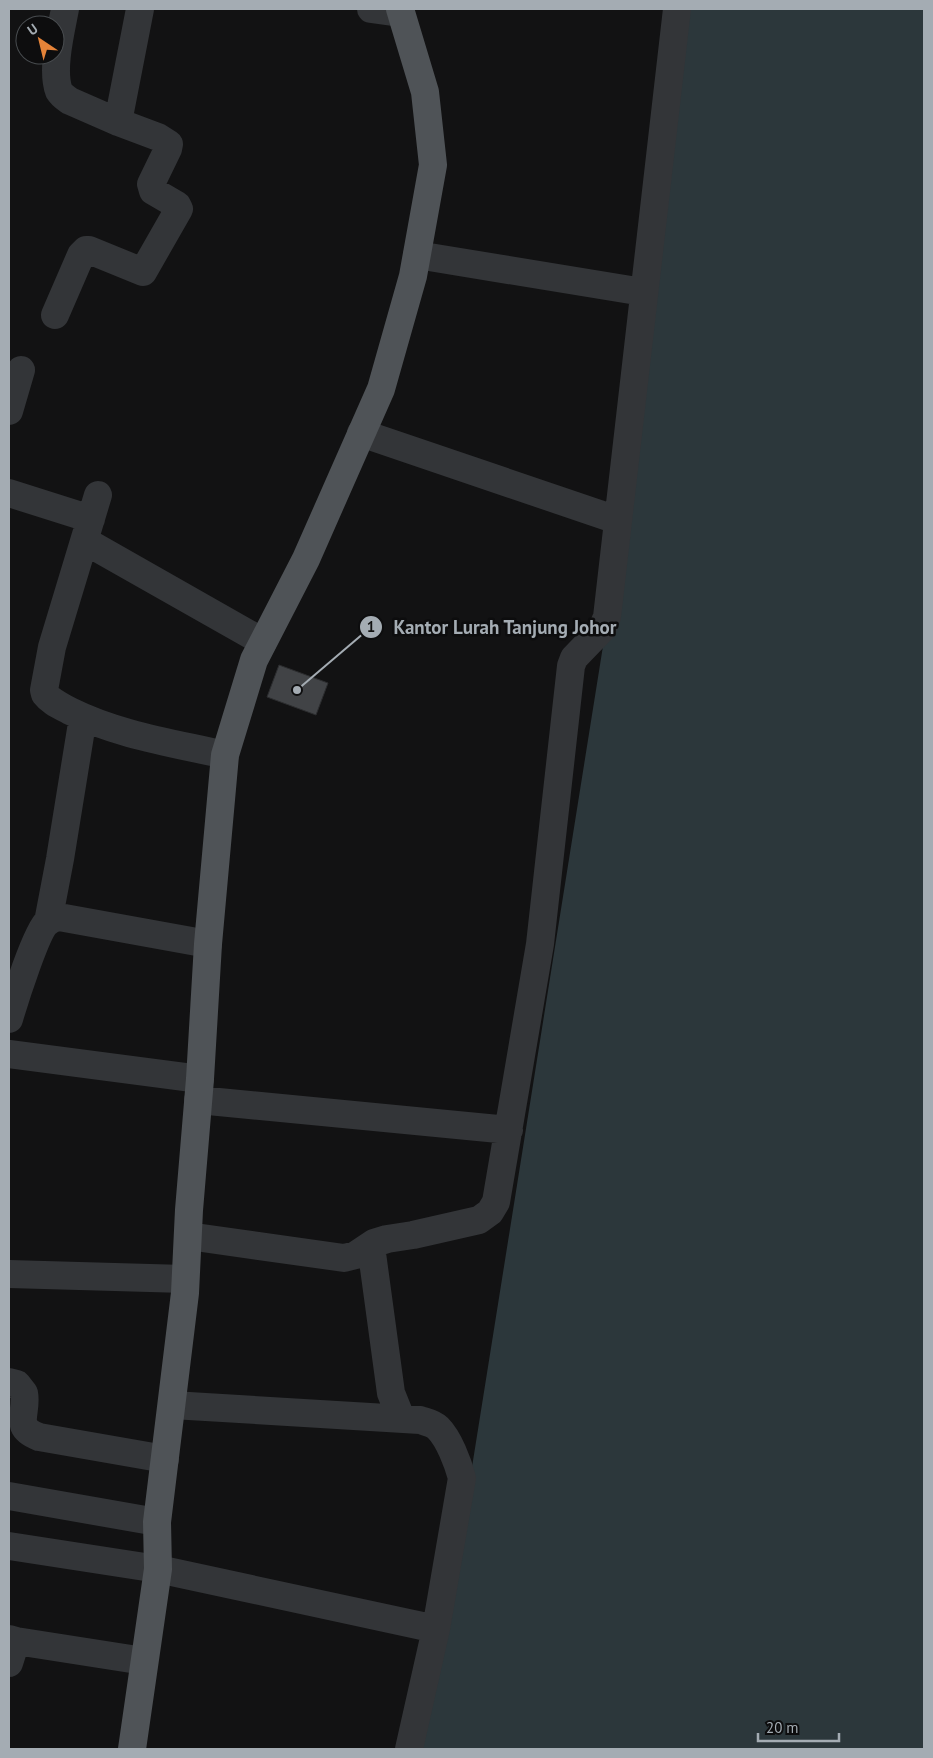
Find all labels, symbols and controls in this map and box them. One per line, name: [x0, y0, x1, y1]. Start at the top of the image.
north arrow: [15, 15, 65, 65]
text: U: [24, 19, 41, 39]
callout: Kantor Lurah Tanjung Johor: [358, 610, 627, 644]
text: Kantor Lurah Tanjung Johor: [394, 615, 617, 639]
text: 1: [367, 617, 375, 636]
scale bar: [758, 1710, 839, 1742]
text: 20 m: [766, 1718, 799, 1737]

